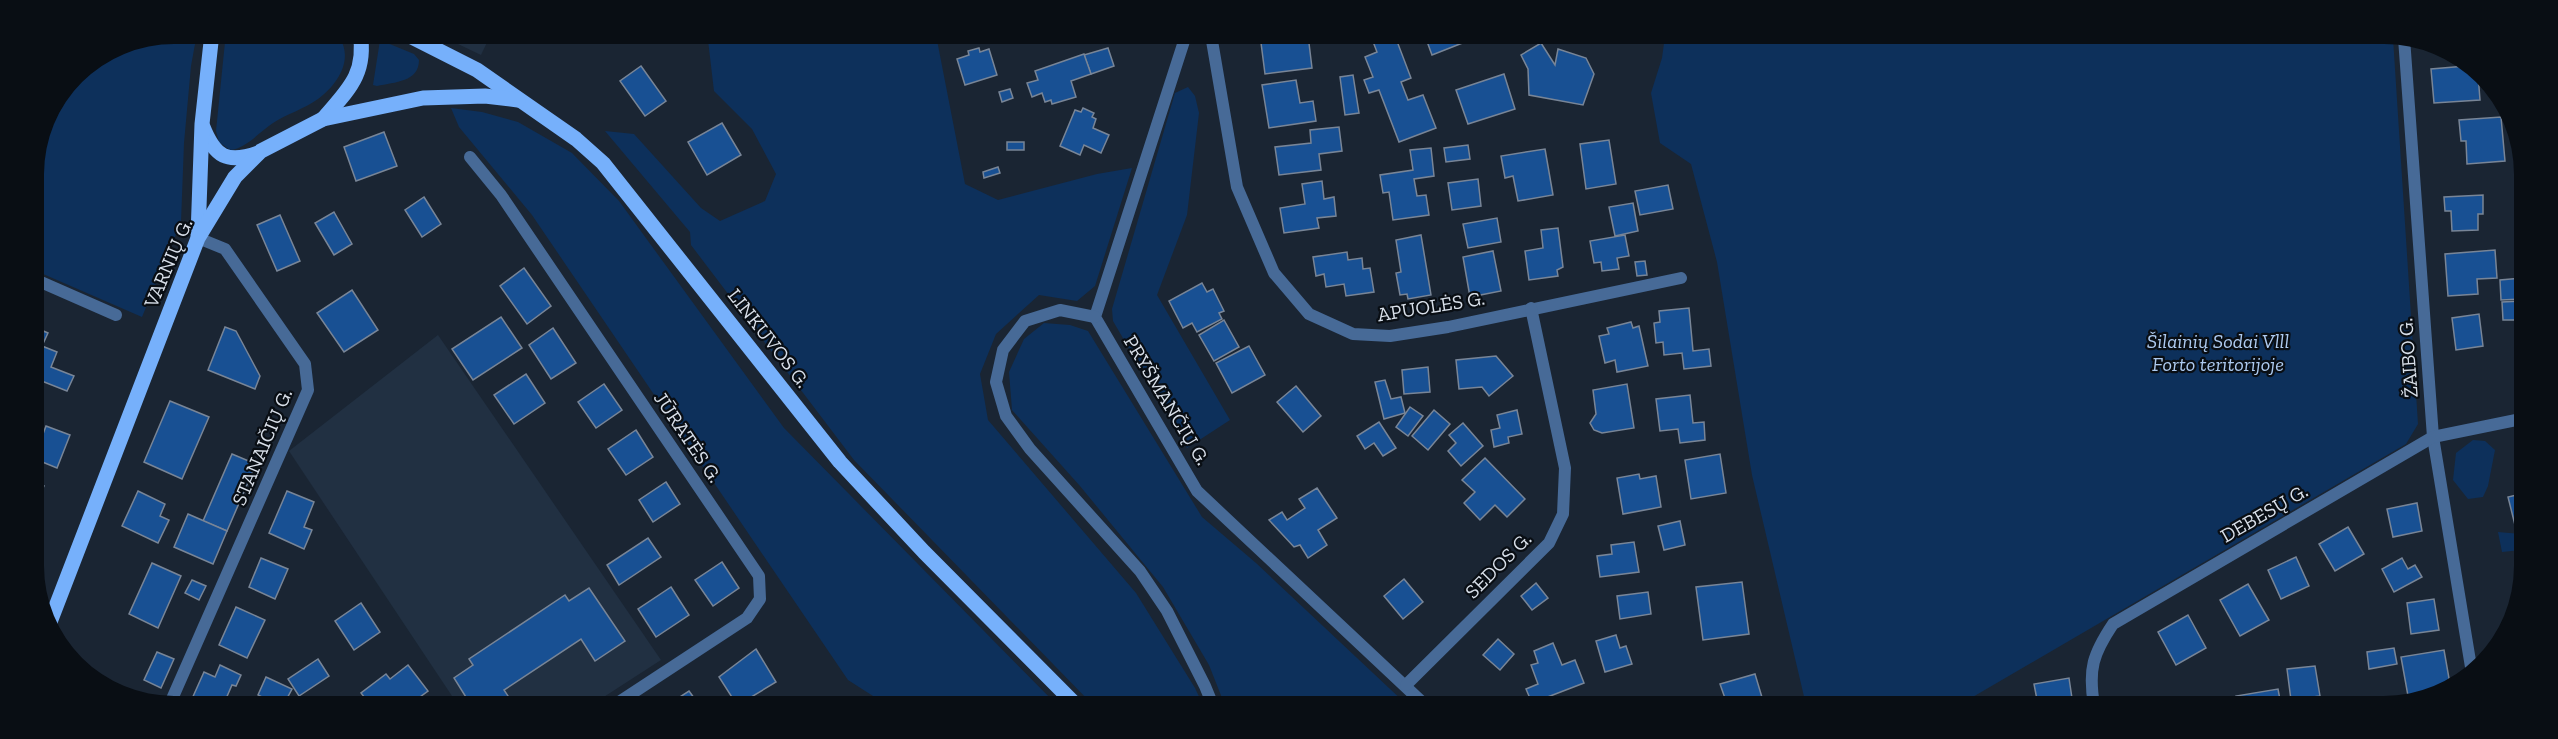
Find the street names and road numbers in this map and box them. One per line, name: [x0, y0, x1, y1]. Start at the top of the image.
street label: VARNIŲ G.: [138, 215, 198, 312]
street label: LINKUVOS G.: [723, 284, 815, 392]
street label: APUOLĖS G.: [1375, 286, 1487, 326]
street label: ŽAIBO G.: [2393, 317, 2423, 399]
street label: PRYŠMANČIŲ G.: [1119, 331, 1215, 469]
street label: STANAIČIŲ G.: [227, 385, 297, 509]
street label: JŪRATĖS G.: [649, 387, 727, 487]
street label: DEBESŲ G.: [2216, 478, 2312, 548]
street label: SEDOS G.: [1460, 527, 1536, 603]

